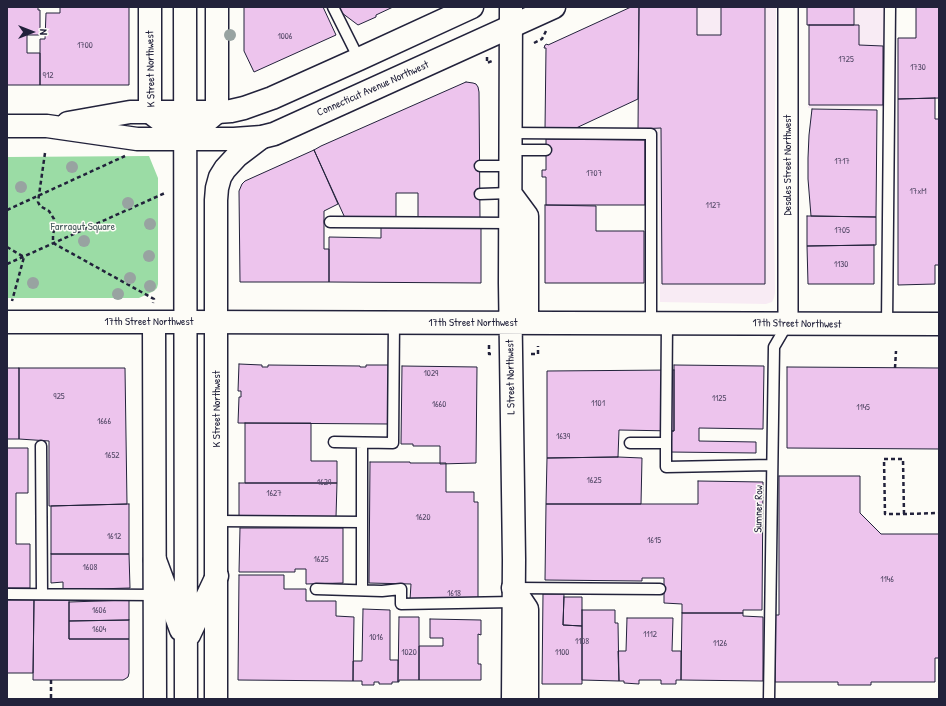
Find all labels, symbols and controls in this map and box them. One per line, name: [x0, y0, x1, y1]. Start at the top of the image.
north arrow: [12, 12, 52, 52]
text: N: [37, 29, 51, 35]
street label: K Street Northwest: [144, 30, 158, 108]
house number: 1006: [278, 32, 292, 42]
house number: 1700: [77, 41, 93, 51]
house number: 1725: [838, 55, 854, 65]
street label: Connecticut Avenue Northwest: [315, 58, 431, 120]
house number: 1730: [910, 63, 926, 73]
house number: 912: [43, 71, 53, 81]
street label: Desales Street Northwest: [781, 115, 795, 215]
house number: 1717: [834, 157, 850, 167]
house number: 1707: [586, 169, 602, 179]
house number: 17xM: [909, 187, 927, 197]
house number: 1127: [705, 201, 721, 211]
park label: Farragut Square: [51, 220, 115, 234]
house number: 1705: [834, 226, 850, 236]
house number: 1130: [834, 260, 848, 270]
street label: 17th Street Northwest: [105, 315, 193, 329]
street label: 17th Street Northwest: [429, 316, 517, 330]
street label: 17th Street Northwest: [752, 317, 842, 331]
street label: L Street Northwest: [504, 339, 518, 415]
house number: 1029: [424, 369, 438, 379]
street label: K Street Northwest: [210, 371, 224, 447]
house number: 925: [53, 392, 65, 402]
house number: 1125: [712, 394, 726, 404]
house number: 1101: [591, 399, 605, 409]
house number: 1660: [432, 400, 446, 410]
house number: 1145: [856, 403, 870, 413]
house number: 1666: [97, 417, 111, 427]
house number: 1639: [556, 432, 570, 442]
house number: 1652: [105, 451, 119, 461]
house number: 1625: [587, 476, 601, 486]
house number: 1629: [317, 478, 331, 488]
street label: Sumner Row: [752, 485, 766, 533]
house number: 1627: [266, 489, 282, 499]
house number: 1620: [415, 513, 431, 523]
house number: 1612: [107, 532, 121, 542]
house number: 1615: [647, 536, 661, 546]
house number: 1625: [314, 555, 328, 565]
house number: 1608: [83, 563, 97, 573]
house number: 1146: [880, 575, 894, 585]
house number: 1618: [447, 589, 461, 599]
house number: 1606: [92, 606, 106, 616]
house number: 1604: [92, 625, 106, 635]
house number: 1112: [643, 630, 657, 640]
house number: 1016: [369, 633, 383, 643]
house number: 1108: [575, 637, 589, 647]
house number: 1126: [713, 639, 727, 649]
house number: 1020: [401, 648, 417, 658]
house number: 1100: [555, 648, 569, 658]

